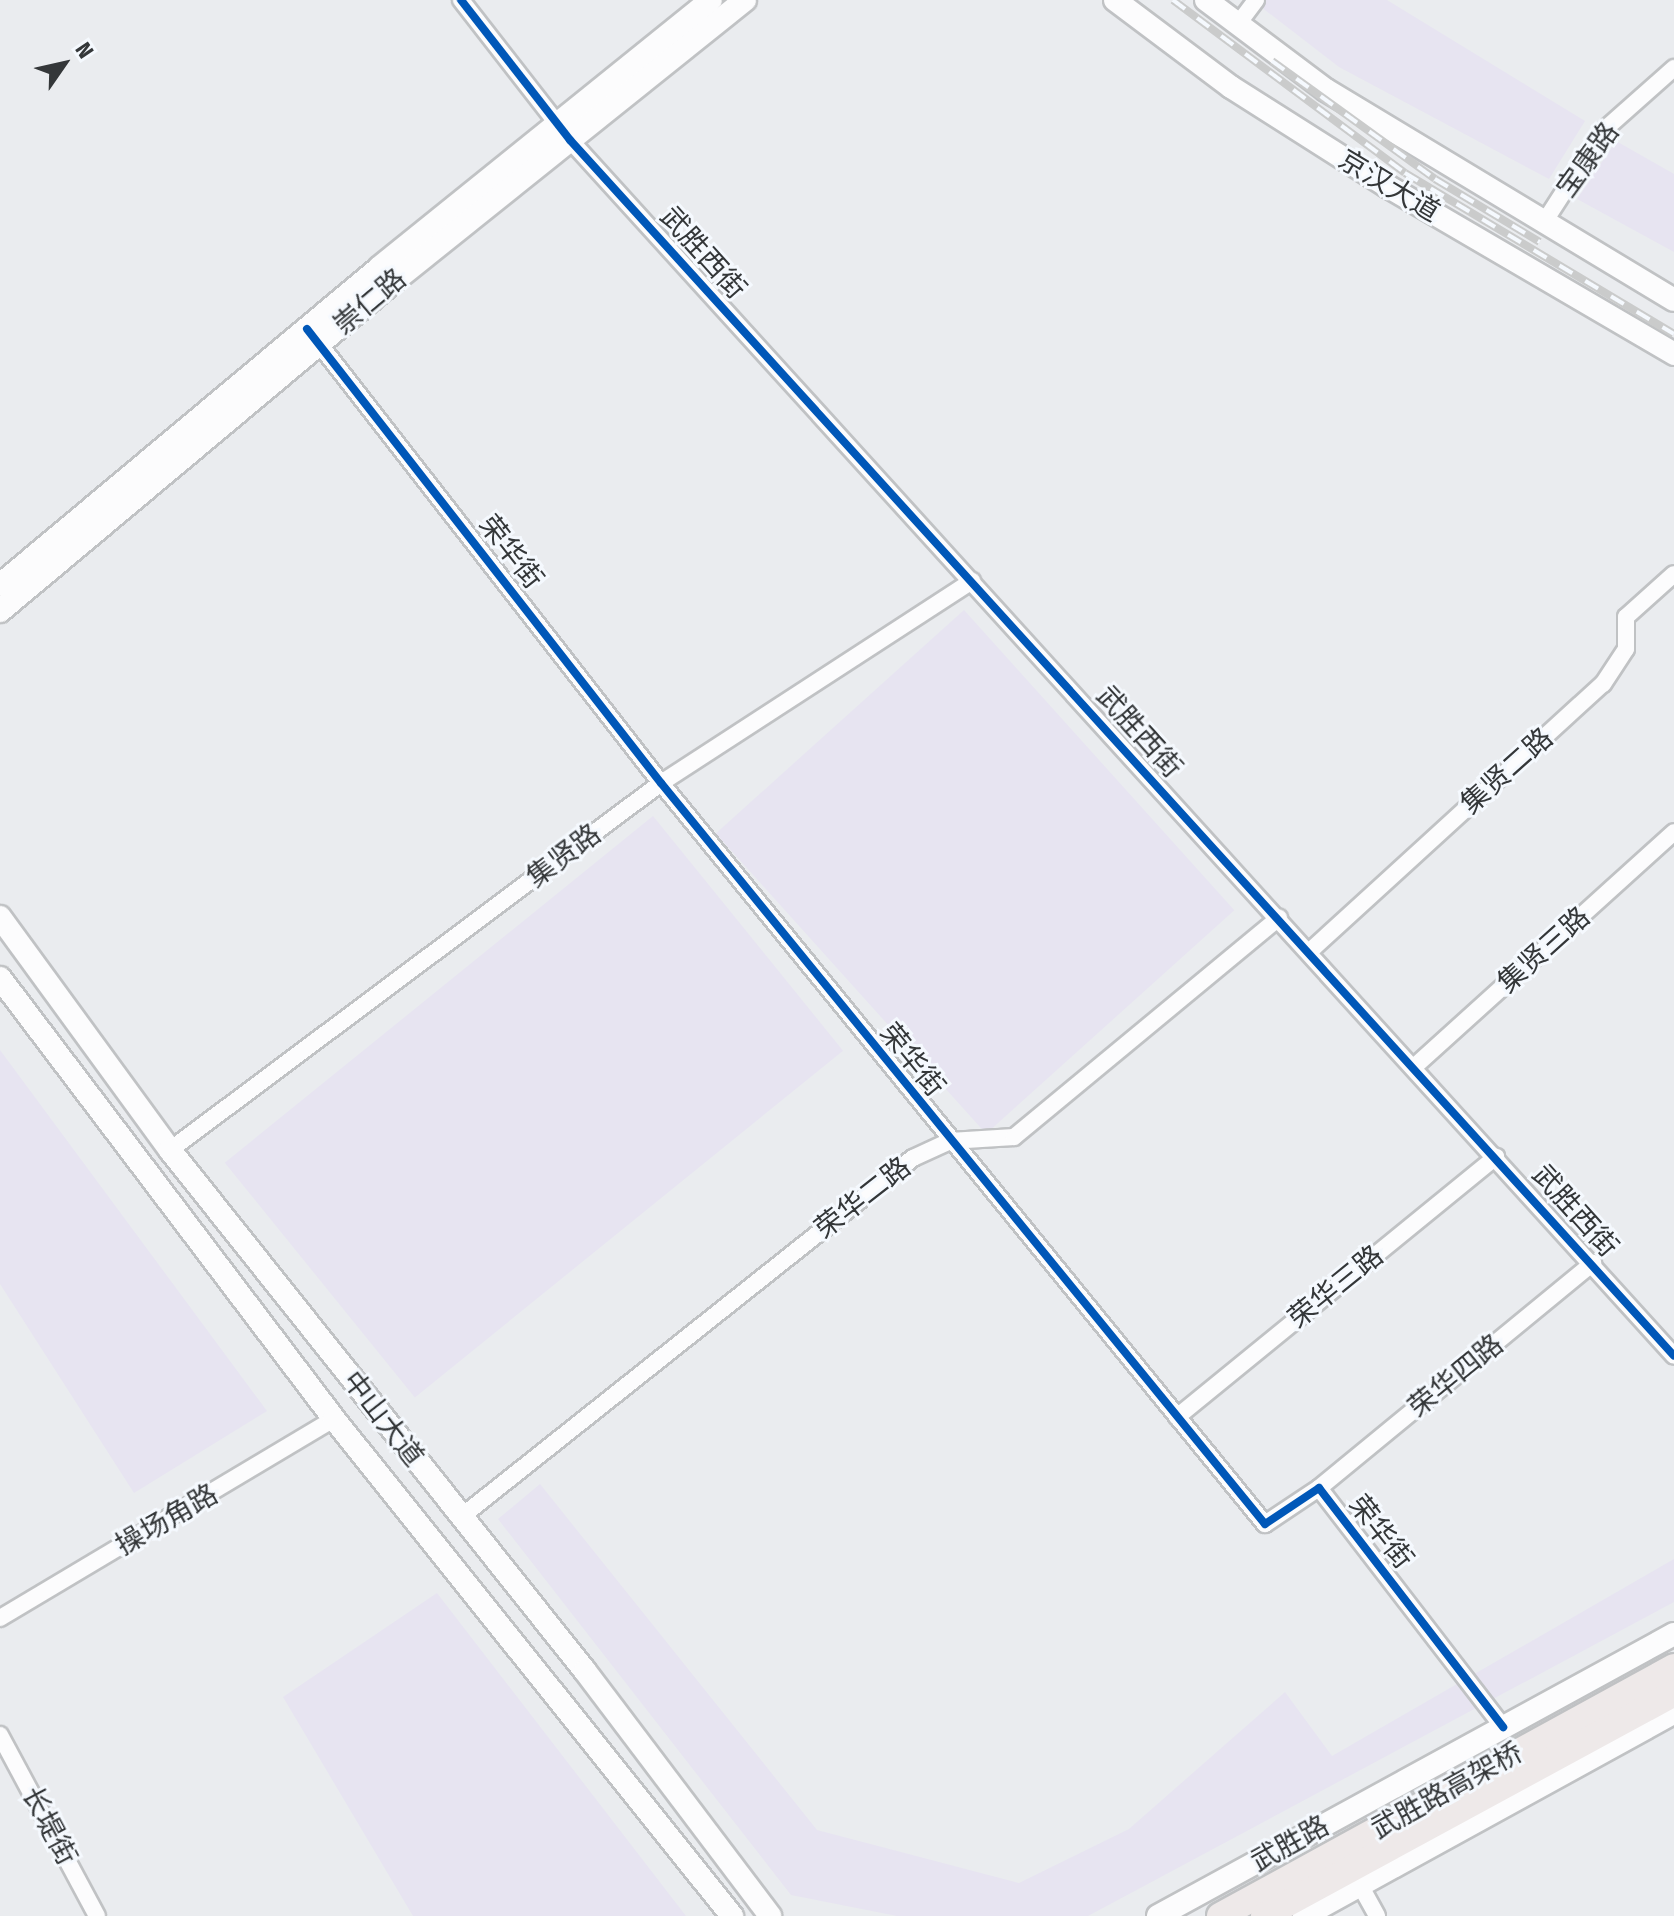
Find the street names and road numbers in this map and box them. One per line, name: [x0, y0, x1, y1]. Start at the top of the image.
street label: 宝康路: [1550, 116, 1626, 204]
street label: 京汉大道: [1332, 143, 1446, 229]
street label: 武胜西街: [653, 200, 753, 306]
street label: 崇仁路: [327, 262, 413, 342]
street label: 荣华街: [472, 509, 550, 595]
street label: 武胜西街: [1089, 679, 1189, 785]
street label: 集贤二路: [1454, 721, 1560, 821]
street label: 集贤路: [520, 817, 608, 895]
street label: 集贤三路: [1491, 900, 1597, 1000]
street label: 荣华街: [873, 1017, 951, 1103]
street label: 荣华二路: [809, 1150, 917, 1246]
street label: 武胜西街: [1525, 1158, 1625, 1264]
street label: 荣华三路: [1282, 1239, 1390, 1335]
street label: 荣华四路: [1402, 1328, 1510, 1424]
street label: 中山大道: [335, 1365, 431, 1473]
street label: 操场角路: [110, 1477, 224, 1563]
street label: 荣华街: [1342, 1489, 1420, 1575]
street label: 武胜路高架桥: [1365, 1736, 1529, 1846]
street label: 长堤街: [14, 1781, 84, 1871]
street label: 武胜路: [1245, 1809, 1335, 1879]

